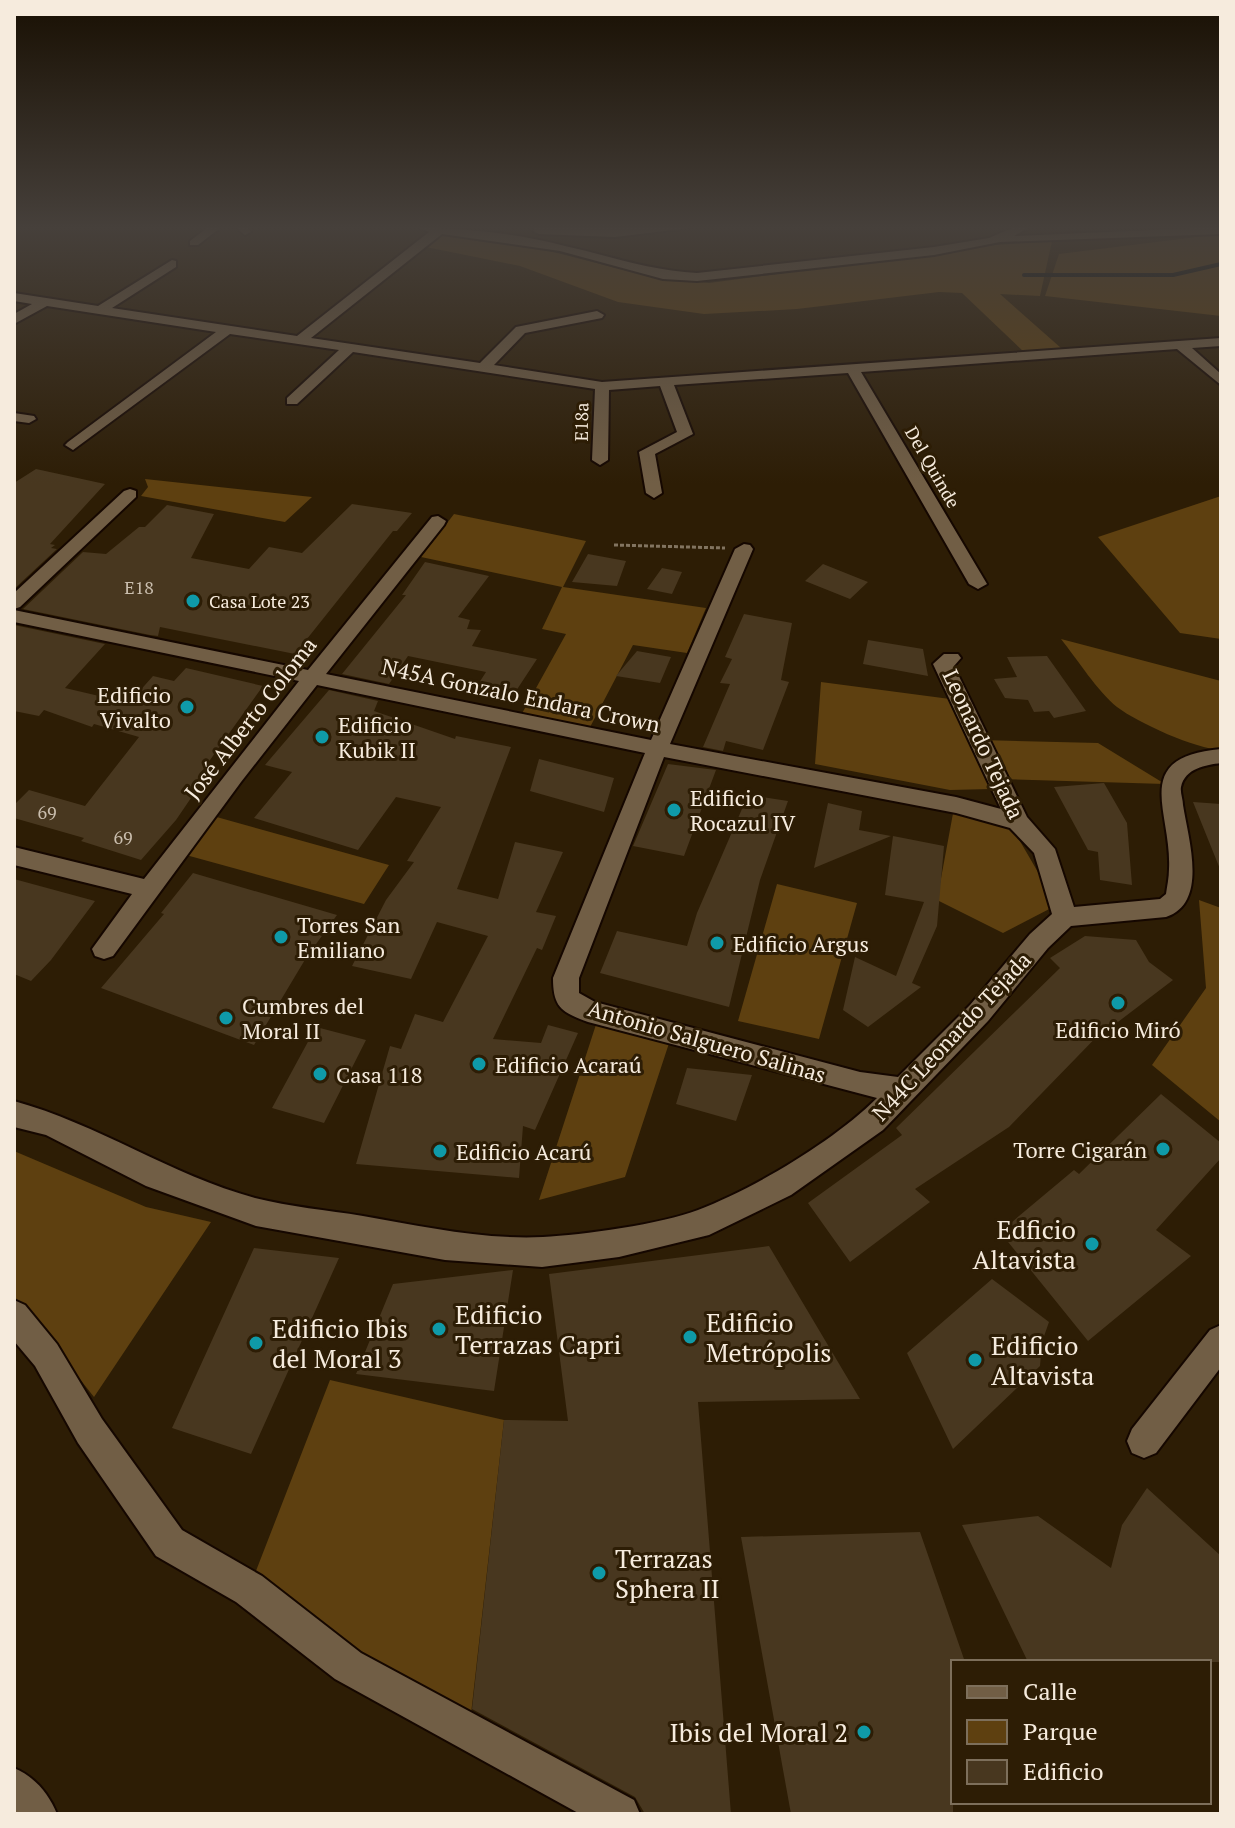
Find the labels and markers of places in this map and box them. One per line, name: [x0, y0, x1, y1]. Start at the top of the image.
place label: Casa Lote 23: [209, 589, 310, 613]
marker: Casa Lote 23: [184, 592, 202, 610]
place label: Edificio Vivalto: [97, 680, 171, 734]
marker: Edificio Vivalto: [178, 698, 196, 716]
place label: Edificio Kubik II: [338, 710, 416, 764]
marker: Edificio Kubik II: [313, 728, 331, 746]
place label: Edificio Rocazul IV: [690, 783, 796, 837]
marker: Edificio Rocazul IV: [665, 801, 683, 819]
place label: Torres San Emiliano: [297, 910, 400, 964]
marker: Torres San Emiliano: [272, 928, 290, 946]
place label: Edificio Argus: [733, 929, 869, 958]
marker: Edificio Argus: [708, 934, 726, 952]
place label: Cumbres del Moral II: [242, 991, 364, 1045]
marker: Edificio Miró: [1109, 994, 1127, 1012]
marker: Cumbres del Moral II: [217, 1009, 235, 1027]
place label: Edificio Miró: [1055, 1015, 1181, 1044]
place label: Edificio Acaraú: [495, 1050, 642, 1079]
marker: Edificio Acaraú: [470, 1055, 488, 1073]
place label: Casa 118: [336, 1060, 422, 1089]
marker: Casa 118: [311, 1065, 329, 1083]
place label: Torre Cigarán: [1013, 1135, 1147, 1164]
place label: Edificio Acarú: [456, 1137, 592, 1166]
marker: Torre Cigarán: [1154, 1140, 1172, 1158]
marker: Edificio Acarú: [431, 1142, 449, 1160]
place label: Edficio Altavista: [973, 1212, 1076, 1276]
marker: Edficio Altavista: [1083, 1235, 1101, 1253]
place label: Edificio Terrazas Capri: [455, 1297, 621, 1361]
place label: Edificio Metrópolis: [706, 1305, 832, 1369]
place label: Edificio Ibis del Moral 3: [272, 1311, 408, 1375]
marker: Edificio Terrazas Capri: [430, 1320, 448, 1338]
marker: Edificio Metrópolis: [681, 1328, 699, 1346]
place label: Edificio Altavista: [991, 1328, 1094, 1392]
marker: Edificio Ibis del Moral 3: [247, 1334, 265, 1352]
marker: Edificio Altavista: [966, 1351, 984, 1369]
place label: Terrazas Sphera II: [615, 1541, 720, 1605]
marker: Terrazas Sphera II: [590, 1564, 608, 1582]
place label: Ibis del Moral 2: [670, 1715, 848, 1749]
marker: Ibis del Moral 2: [855, 1723, 873, 1741]

